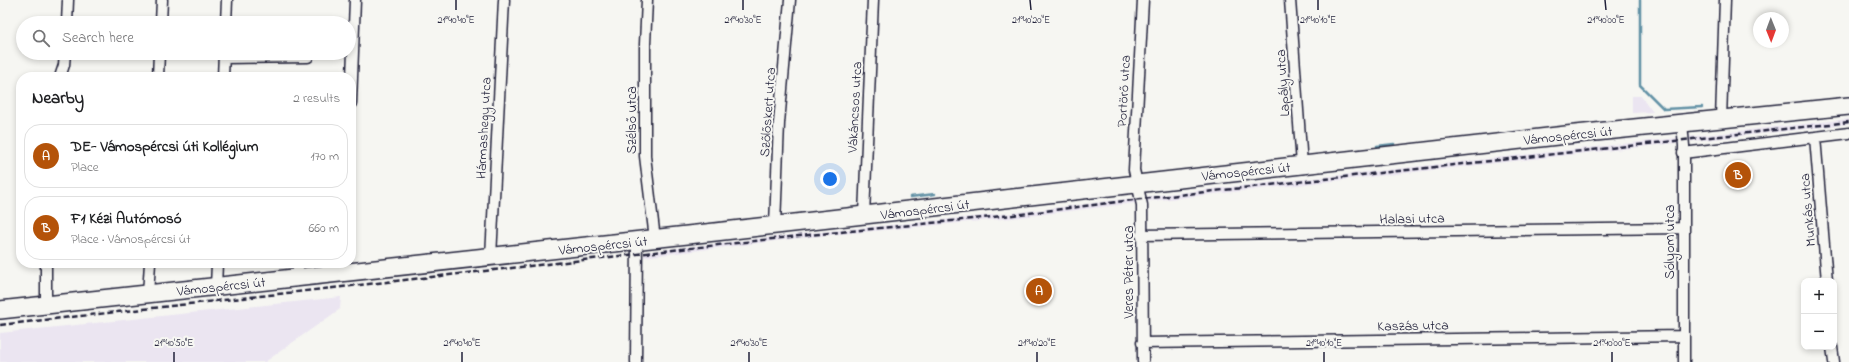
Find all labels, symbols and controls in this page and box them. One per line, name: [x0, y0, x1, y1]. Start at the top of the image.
north arrow: [1753, 12, 1789, 48]
text: 21°40'40"E: [437, 13, 475, 28]
text: 21°40'30"E: [724, 13, 762, 28]
text: 21°40'20"E: [1012, 13, 1050, 28]
text: 21°40'10"E: [1300, 13, 1336, 28]
text: 21°40'00"E: [1587, 13, 1625, 28]
search box: [16, 16, 356, 60]
icon: search: [30, 27, 52, 49]
text: Search here: [62, 27, 134, 49]
street label: Lapály utca: [1271, 48, 1297, 117]
street label: Portörő utca: [1112, 54, 1137, 128]
street label: Vákáncsos utca: [843, 61, 868, 154]
street label: Szőlőskert utca: [755, 67, 782, 158]
street label: Hármashegy utca: [471, 77, 499, 180]
text: Nearby: [32, 86, 84, 111]
street label: Szélső utca: [622, 86, 643, 154]
text: 2 results: [293, 89, 340, 108]
street label: Vámospércsi út: [1522, 121, 1614, 152]
text: DE- Vámospércsi úti Kollégium: [71, 136, 259, 158]
text: A: [42, 147, 50, 166]
text: 170 m: [311, 147, 339, 166]
street label: Vámospércsi út: [1200, 157, 1292, 188]
text: Place: [71, 158, 99, 177]
pin: B: [1725, 160, 1751, 190]
your location: [820, 169, 840, 189]
street label: Munkás utca: [1795, 172, 1822, 247]
street label: Vámospércsi út: [879, 195, 971, 226]
street label: Sólyom utca: [1660, 205, 1682, 279]
text: F1 Kézi Autómosó: [71, 208, 181, 230]
street label: Halasi utca: [1379, 208, 1445, 231]
text: B: [42, 219, 50, 238]
text: 660 m: [309, 219, 339, 238]
street label: Veres Péter utca: [1119, 226, 1140, 319]
text: Place · Vámospércsi út: [71, 230, 191, 249]
street label: Vámospércsi út: [557, 231, 649, 262]
street label: Vámospércsi út: [175, 272, 267, 303]
pin: A: [1026, 276, 1052, 306]
map controls: [1801, 278, 1837, 350]
button: +: [1801, 278, 1837, 314]
button: −: [1801, 314, 1837, 350]
street label: Kaszás utca: [1377, 315, 1449, 338]
text: 21°40'50"E: [155, 336, 193, 351]
text: 21°40'40"E: [443, 336, 481, 351]
text: 21°40'30"E: [730, 336, 768, 351]
text: 21°40'20"E: [1018, 336, 1056, 351]
text: 21°40'10"E: [1306, 336, 1342, 351]
text: 21°40'00"E: [1593, 336, 1631, 351]

